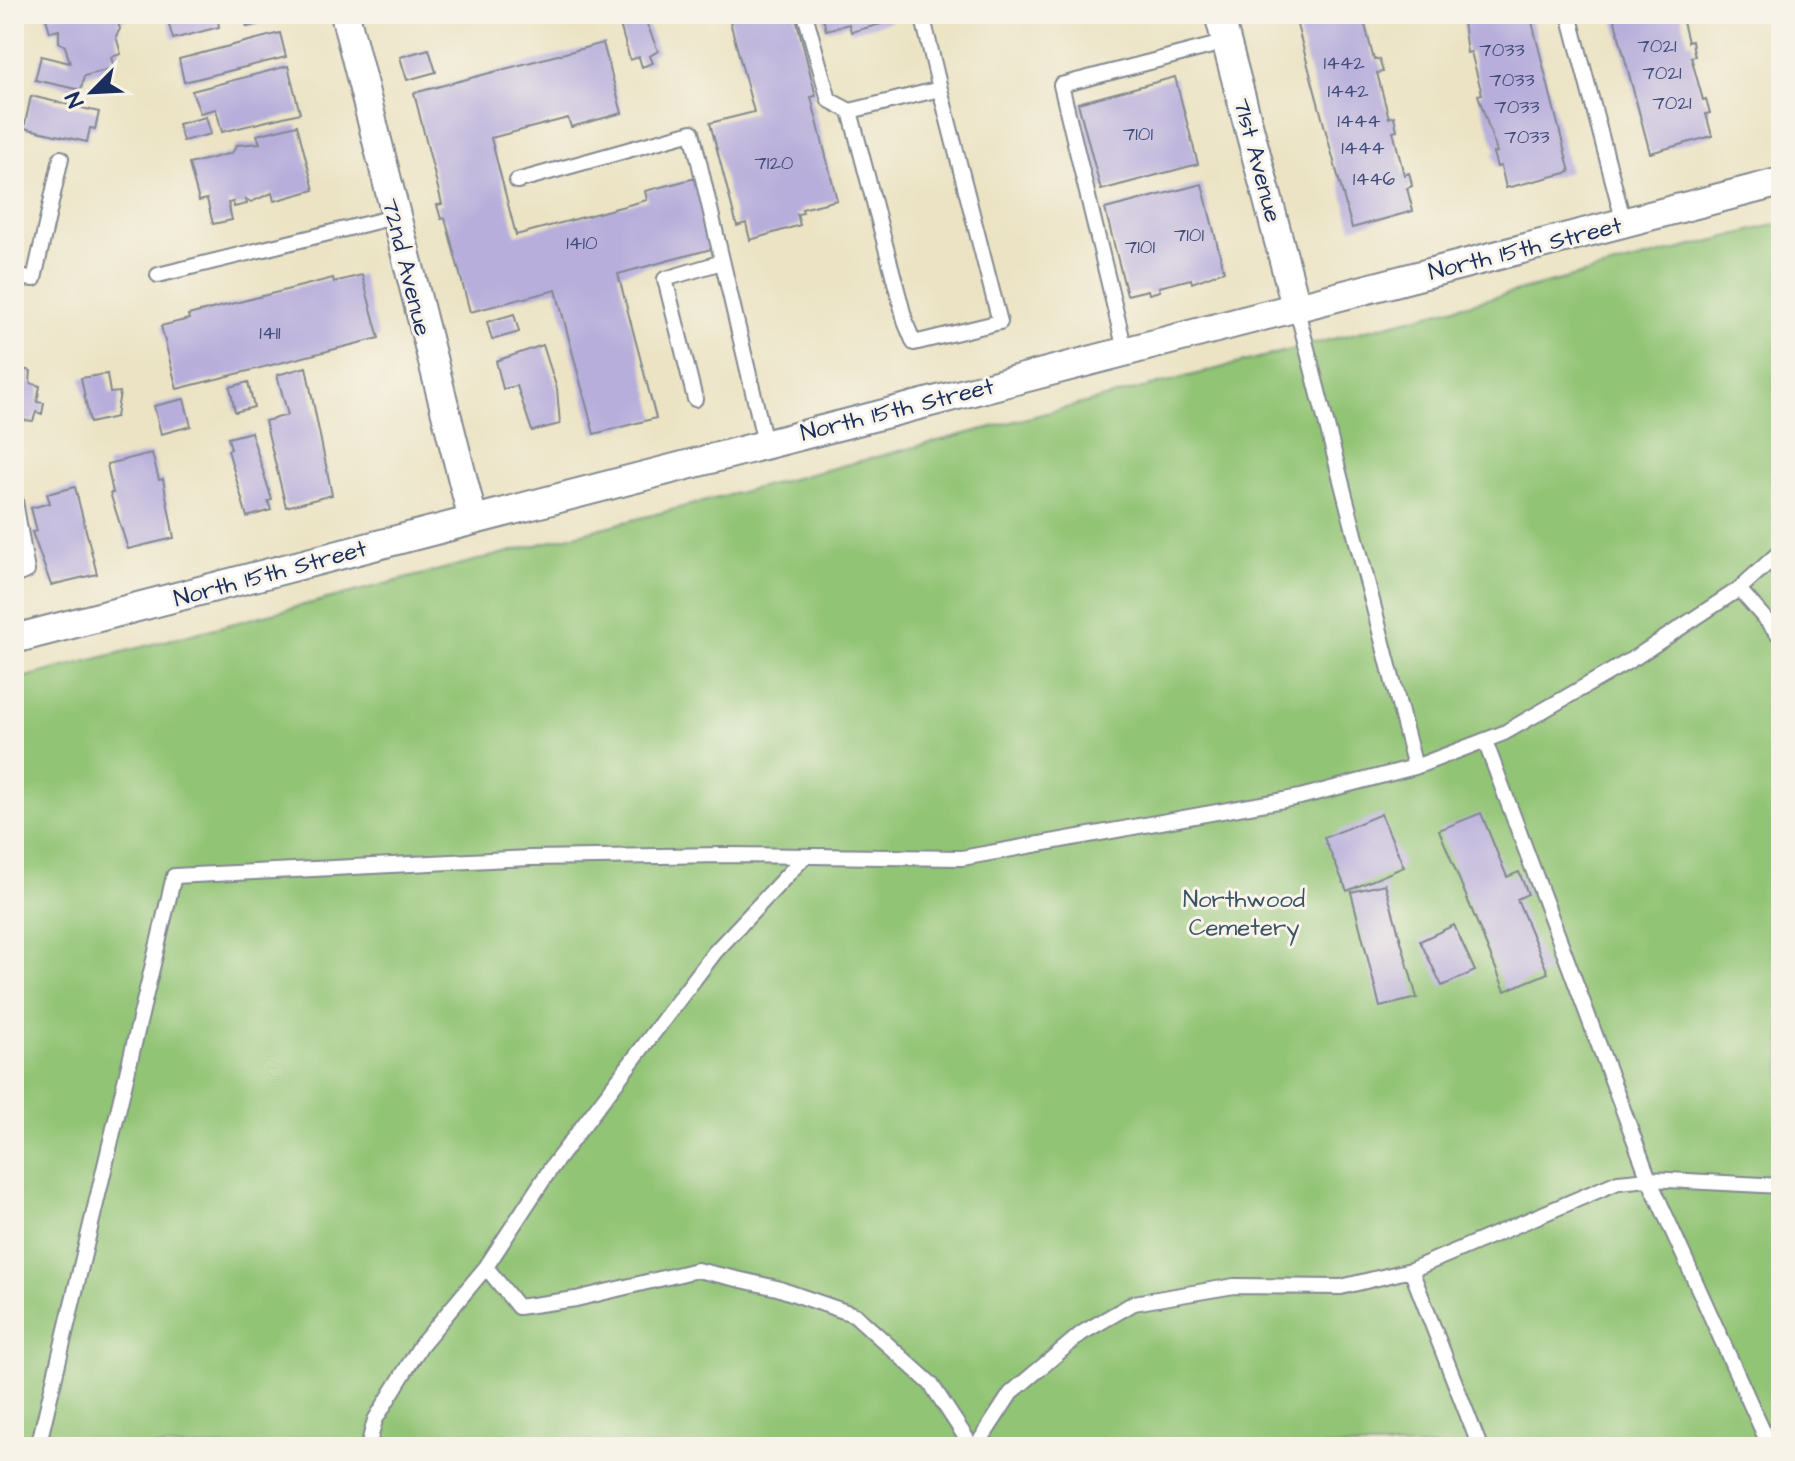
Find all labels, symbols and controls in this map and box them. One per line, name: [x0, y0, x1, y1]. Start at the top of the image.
house number: 7021: [1638, 32, 1677, 60]
house number: 7033: [1479, 36, 1525, 64]
house number: 1442: [1323, 49, 1365, 77]
north arrow: [52, 52, 132, 132]
house number: 7021: [1643, 59, 1682, 87]
house number: 7033: [1489, 66, 1535, 94]
house number: 1442: [1327, 77, 1369, 105]
text: N: [58, 87, 92, 112]
house number: 7021: [1653, 89, 1692, 117]
house number: 7033: [1494, 93, 1540, 121]
street label: 71st Avenue: [1224, 94, 1290, 226]
house number: 1444: [1337, 107, 1381, 135]
house number: 7101: [1123, 120, 1153, 148]
house number: 7033: [1504, 123, 1550, 151]
house number: 1444: [1341, 134, 1385, 162]
house number: 7120: [755, 149, 794, 177]
house number: 1446: [1353, 165, 1396, 193]
street label: 72nd Avenue: [373, 195, 440, 339]
street label: North 15th Street: [1425, 208, 1626, 289]
house number: 7101: [1174, 221, 1204, 249]
house number: 1410: [566, 229, 598, 257]
house number: 7101: [1125, 233, 1155, 261]
house number: 1411: [259, 319, 281, 347]
street label: North 15th Street: [797, 369, 998, 450]
street label: North 15th Street: [170, 532, 371, 616]
park label: Northwood Cemetery: [1183, 883, 1305, 946]

